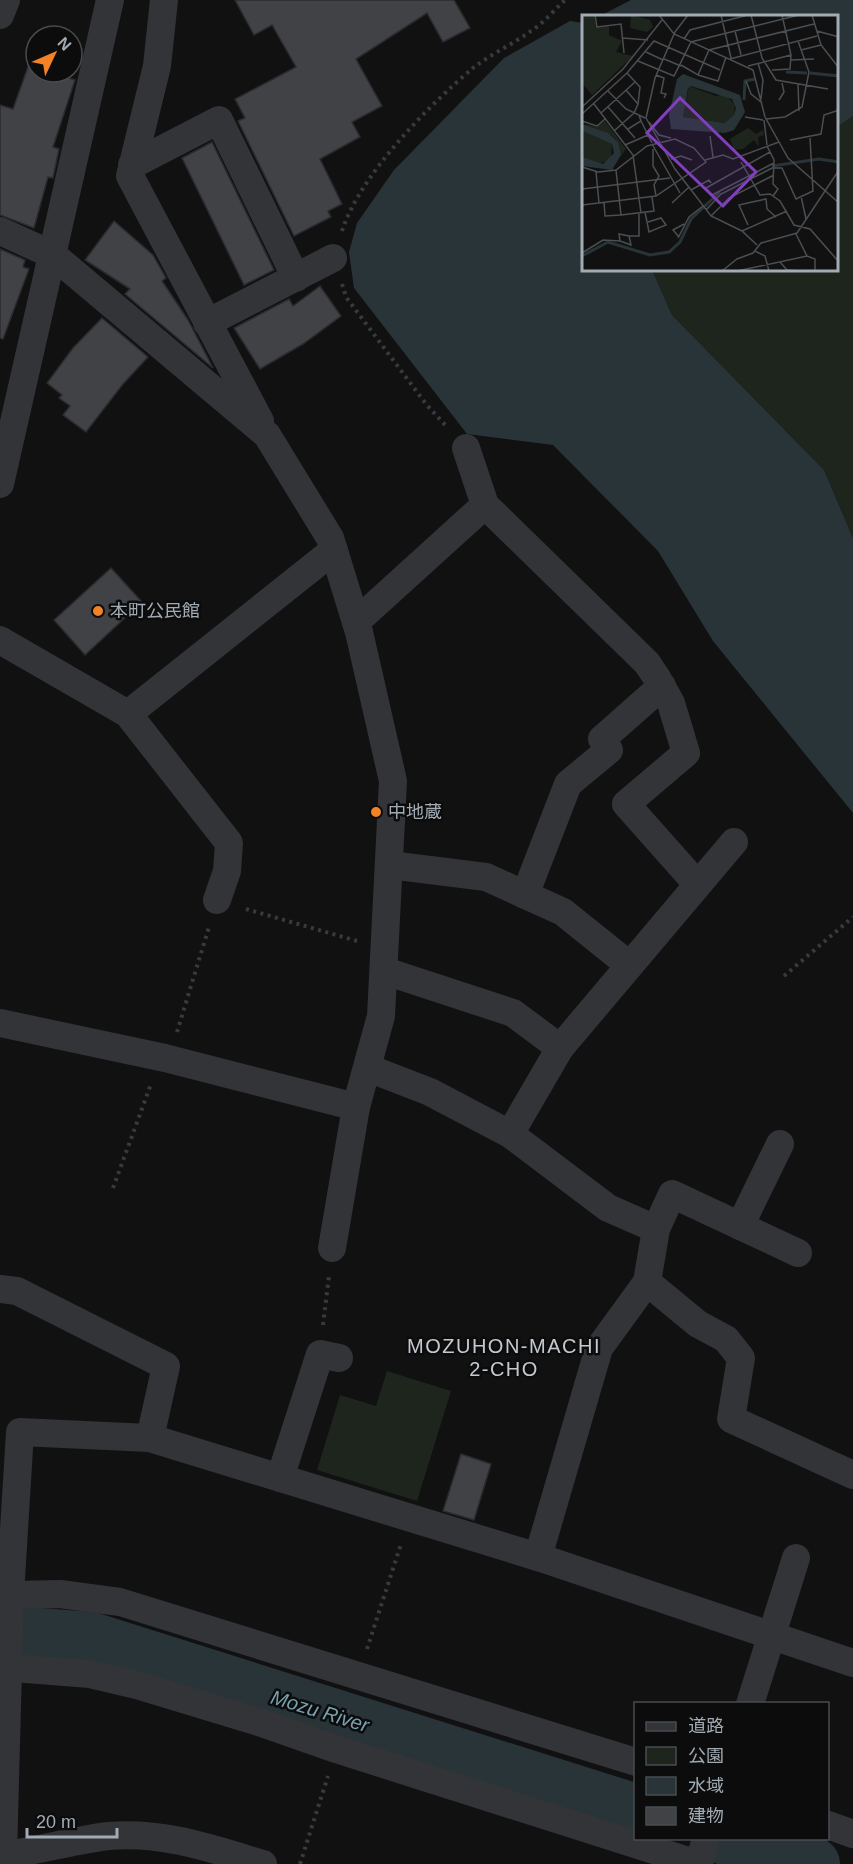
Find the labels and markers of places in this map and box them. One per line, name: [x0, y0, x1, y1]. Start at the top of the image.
place label: 本町公民館: [110, 601, 200, 621]
marker: 本町公民館: [91, 604, 105, 618]
place label: 中地蔵: [388, 802, 442, 822]
marker: 中地蔵: [369, 805, 383, 819]

